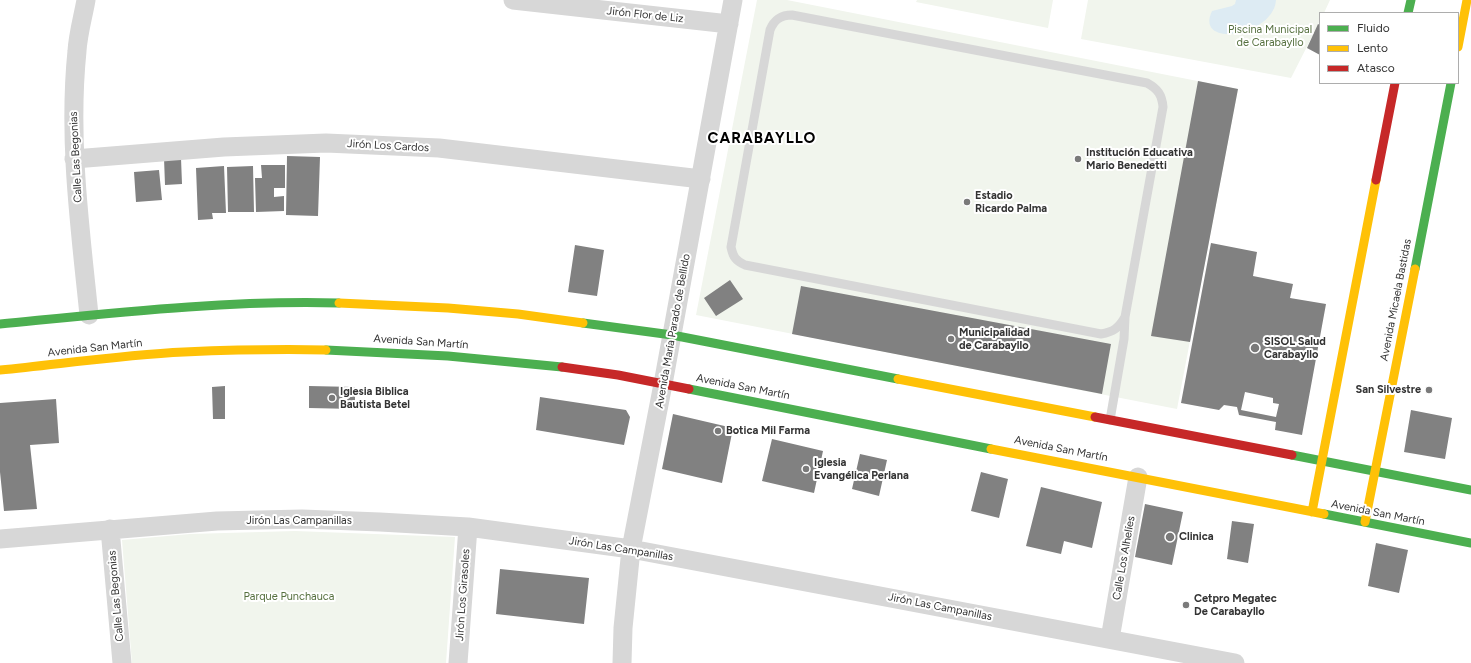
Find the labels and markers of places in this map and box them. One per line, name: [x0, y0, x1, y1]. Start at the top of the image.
place label: Institución Educativa Mario Benedetti: [1086, 146, 1193, 172]
marker: Institución Educativa Mario Benedetti: [1073, 154, 1083, 164]
place label: Estadio Ricardo Palma: [975, 189, 1047, 215]
marker: Estadio Ricardo Palma: [962, 197, 972, 207]
place label: Municipalidad de Carabayllo: [959, 326, 1030, 352]
marker: Municipalidad de Carabayllo: [946, 334, 956, 344]
place label: SISOL Salud Carabayllo: [1264, 335, 1326, 361]
marker: SISOL Salud Carabayllo: [1249, 342, 1261, 354]
place label: San Silvestre: [1355, 383, 1421, 397]
place label: Iglesia Biblica Bautista Betel: [340, 385, 410, 411]
marker: San Silvestre: [1424, 385, 1434, 395]
marker: Iglesia Biblica Bautista Betel: [327, 393, 337, 403]
place label: Botica Mil Farma: [726, 424, 810, 438]
marker: Botica Mil Farma: [713, 426, 723, 436]
place label: Iglesia Evangélica Perlana: [814, 456, 909, 482]
marker: Iglesia Evangélica Perlana: [801, 464, 811, 474]
place label: Clinica: [1179, 530, 1214, 544]
marker: Clinica: [1164, 531, 1176, 543]
place label: Cetpro Megatec De Carabayllo: [1194, 592, 1277, 618]
marker: Cetpro Megatec De Carabayllo: [1181, 600, 1191, 610]

